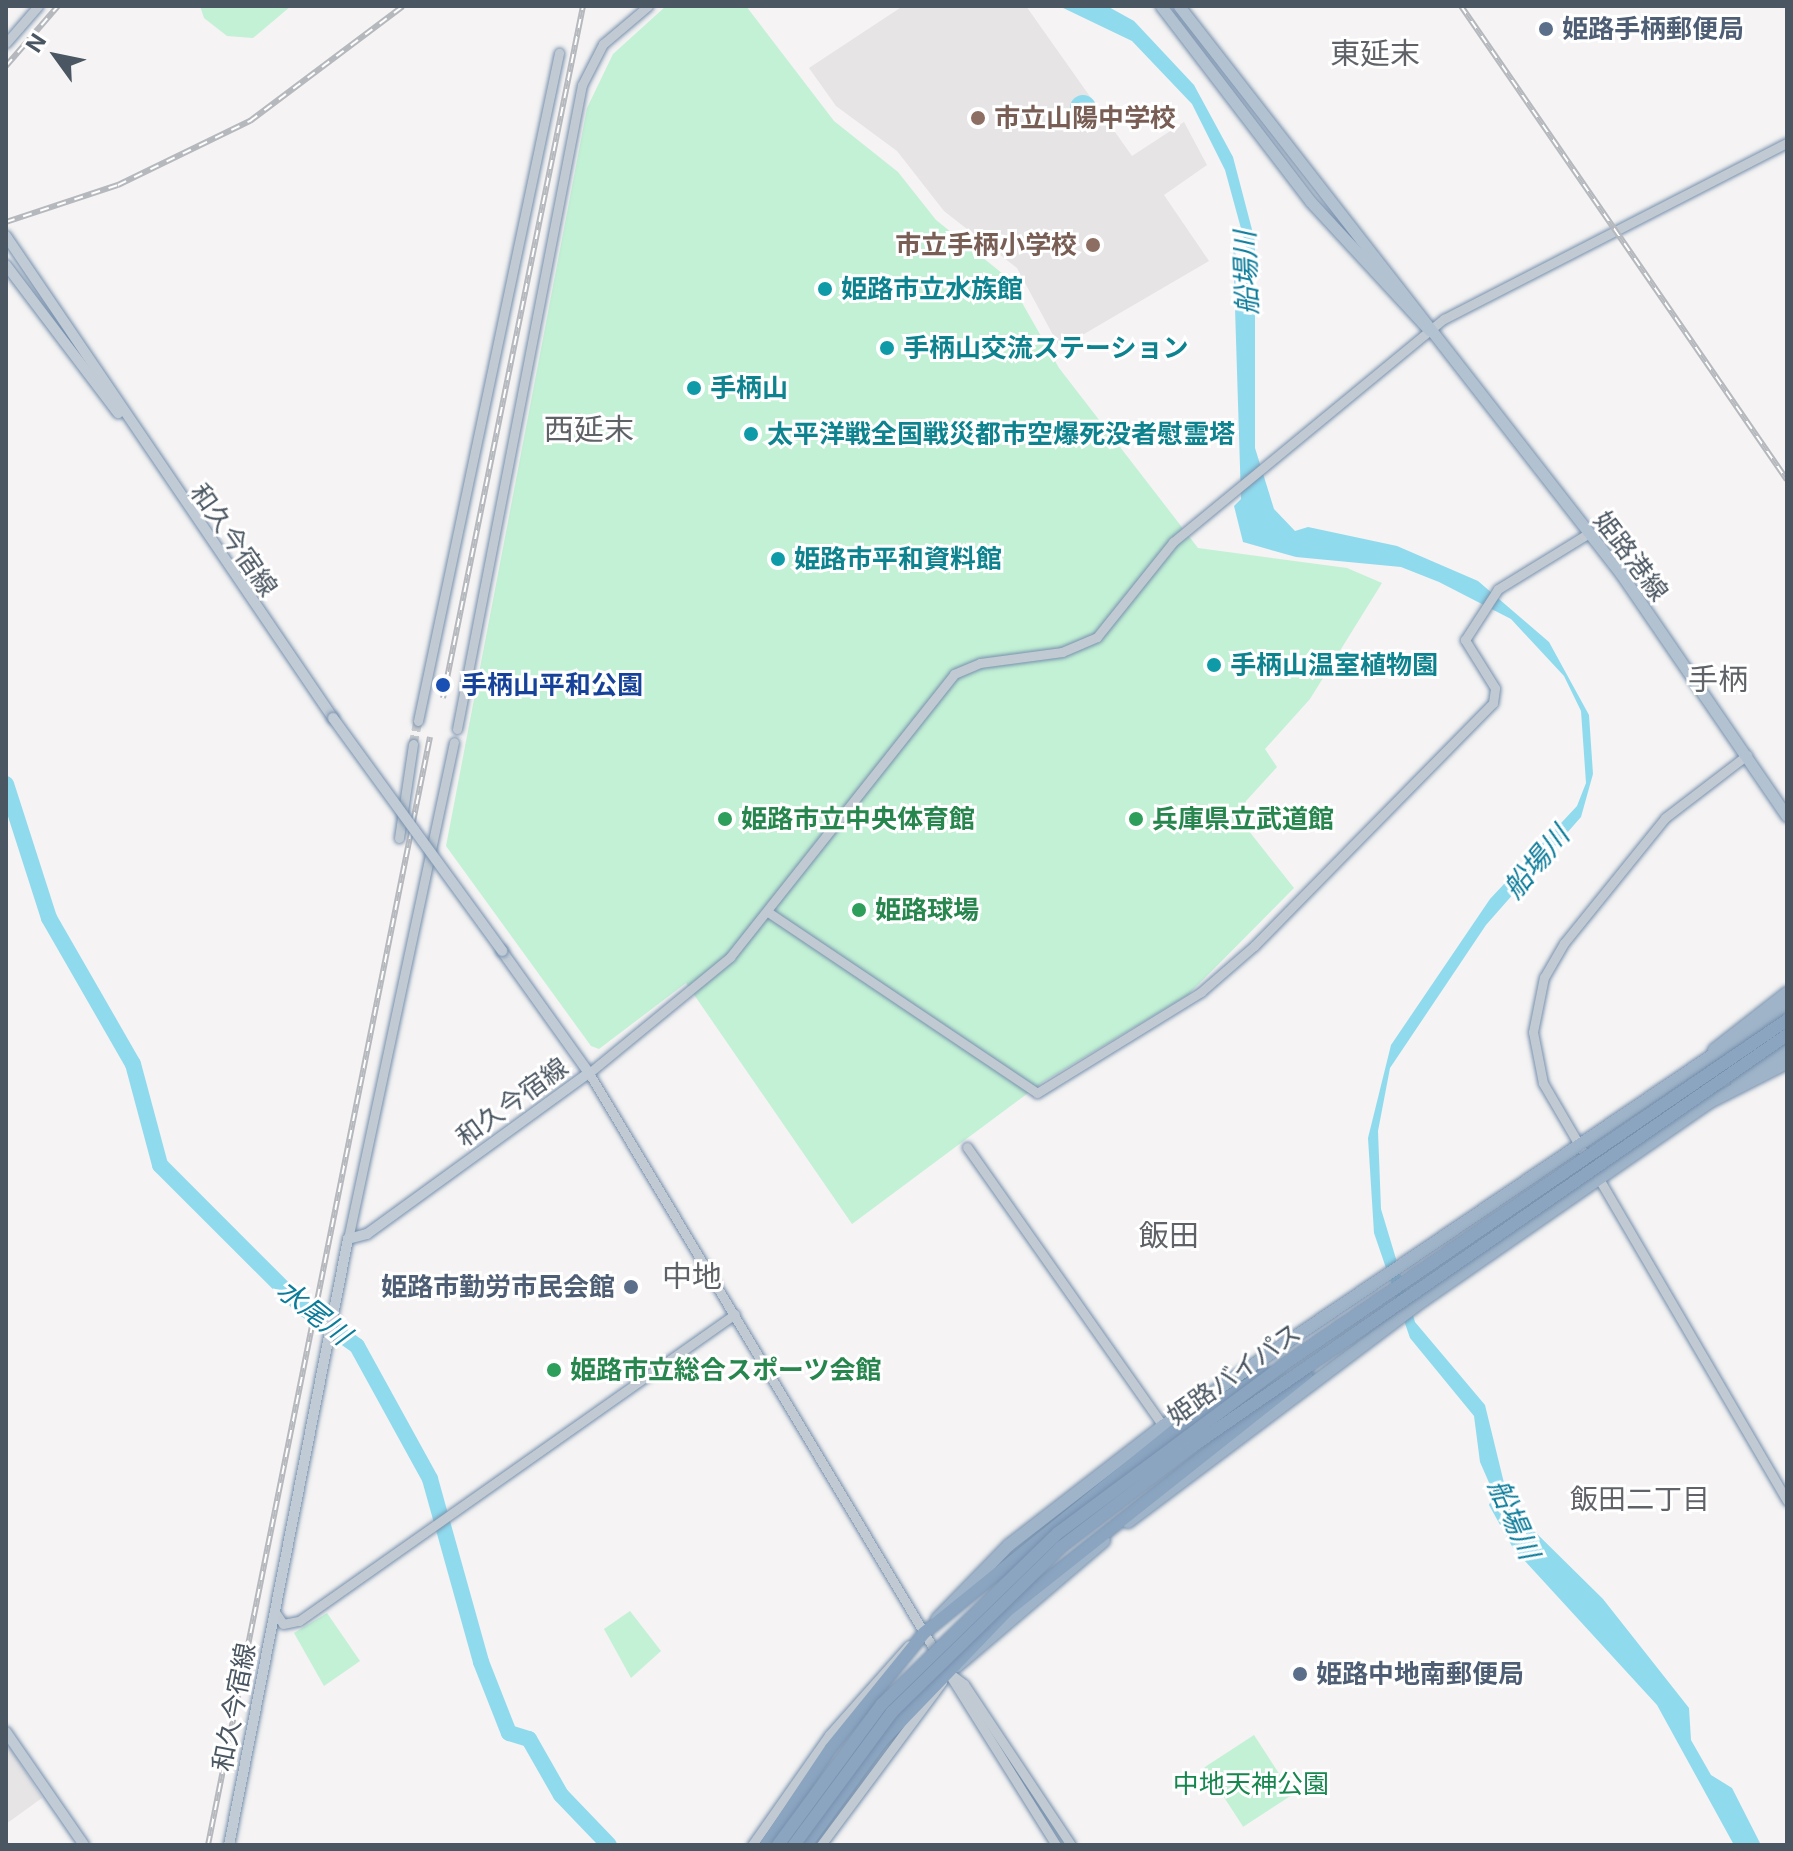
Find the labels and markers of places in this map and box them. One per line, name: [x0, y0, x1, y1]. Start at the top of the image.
place label: 姫路手柄郵便局: [1562, 13, 1744, 45]
marker: 姫路手柄郵便局: [1537, 20, 1555, 38]
place label: 市立山陽中学校: [994, 102, 1176, 134]
marker: 市立山陽中学校: [969, 109, 987, 127]
place label: 市立手柄小学校: [895, 229, 1077, 261]
marker: 市立手柄小学校: [1084, 236, 1102, 254]
place label: 姫路市立水族館: [841, 273, 1023, 305]
marker: 姫路市立水族館: [816, 280, 834, 298]
place label: 手柄山交流ステーション: [903, 332, 1189, 364]
marker: 手柄山交流ステーション: [878, 339, 896, 357]
place label: 手柄山: [710, 372, 788, 404]
marker: 手柄山: [685, 379, 703, 397]
place label: 太平洋戦全国戦災都市空爆死没者慰霊塔: [767, 418, 1235, 450]
marker: 太平洋戦全国戦災都市空爆死没者慰霊塔: [742, 425, 760, 443]
place label: 姫路市平和資料館: [794, 543, 1002, 575]
marker: 姫路市平和資料館: [769, 550, 787, 568]
place label: 手柄山温室植物園: [1230, 649, 1438, 681]
marker: 手柄山温室植物園: [1205, 656, 1223, 674]
place label: 手柄山平和公園: [461, 669, 643, 701]
marker: 手柄山平和公園: [432, 674, 454, 696]
place label: 姫路市立中央体育館: [741, 803, 975, 835]
place label: 兵庫県立武道館: [1152, 803, 1334, 835]
marker: 姫路市立中央体育館: [716, 810, 734, 828]
marker: 兵庫県立武道館: [1127, 810, 1145, 828]
place label: 姫路球場: [875, 894, 979, 926]
marker: 姫路球場: [850, 901, 868, 919]
place label: 姫路市勤労市民会館: [381, 1271, 615, 1303]
marker: 姫路市勤労市民会館: [622, 1278, 640, 1296]
place label: 姫路市立総合スポーツ会館: [570, 1354, 882, 1386]
marker: 姫路市立総合スポーツ会館: [545, 1361, 563, 1379]
place label: 姫路中地南郵便局: [1316, 1658, 1524, 1690]
marker: 姫路中地南郵便局: [1291, 1665, 1309, 1683]

